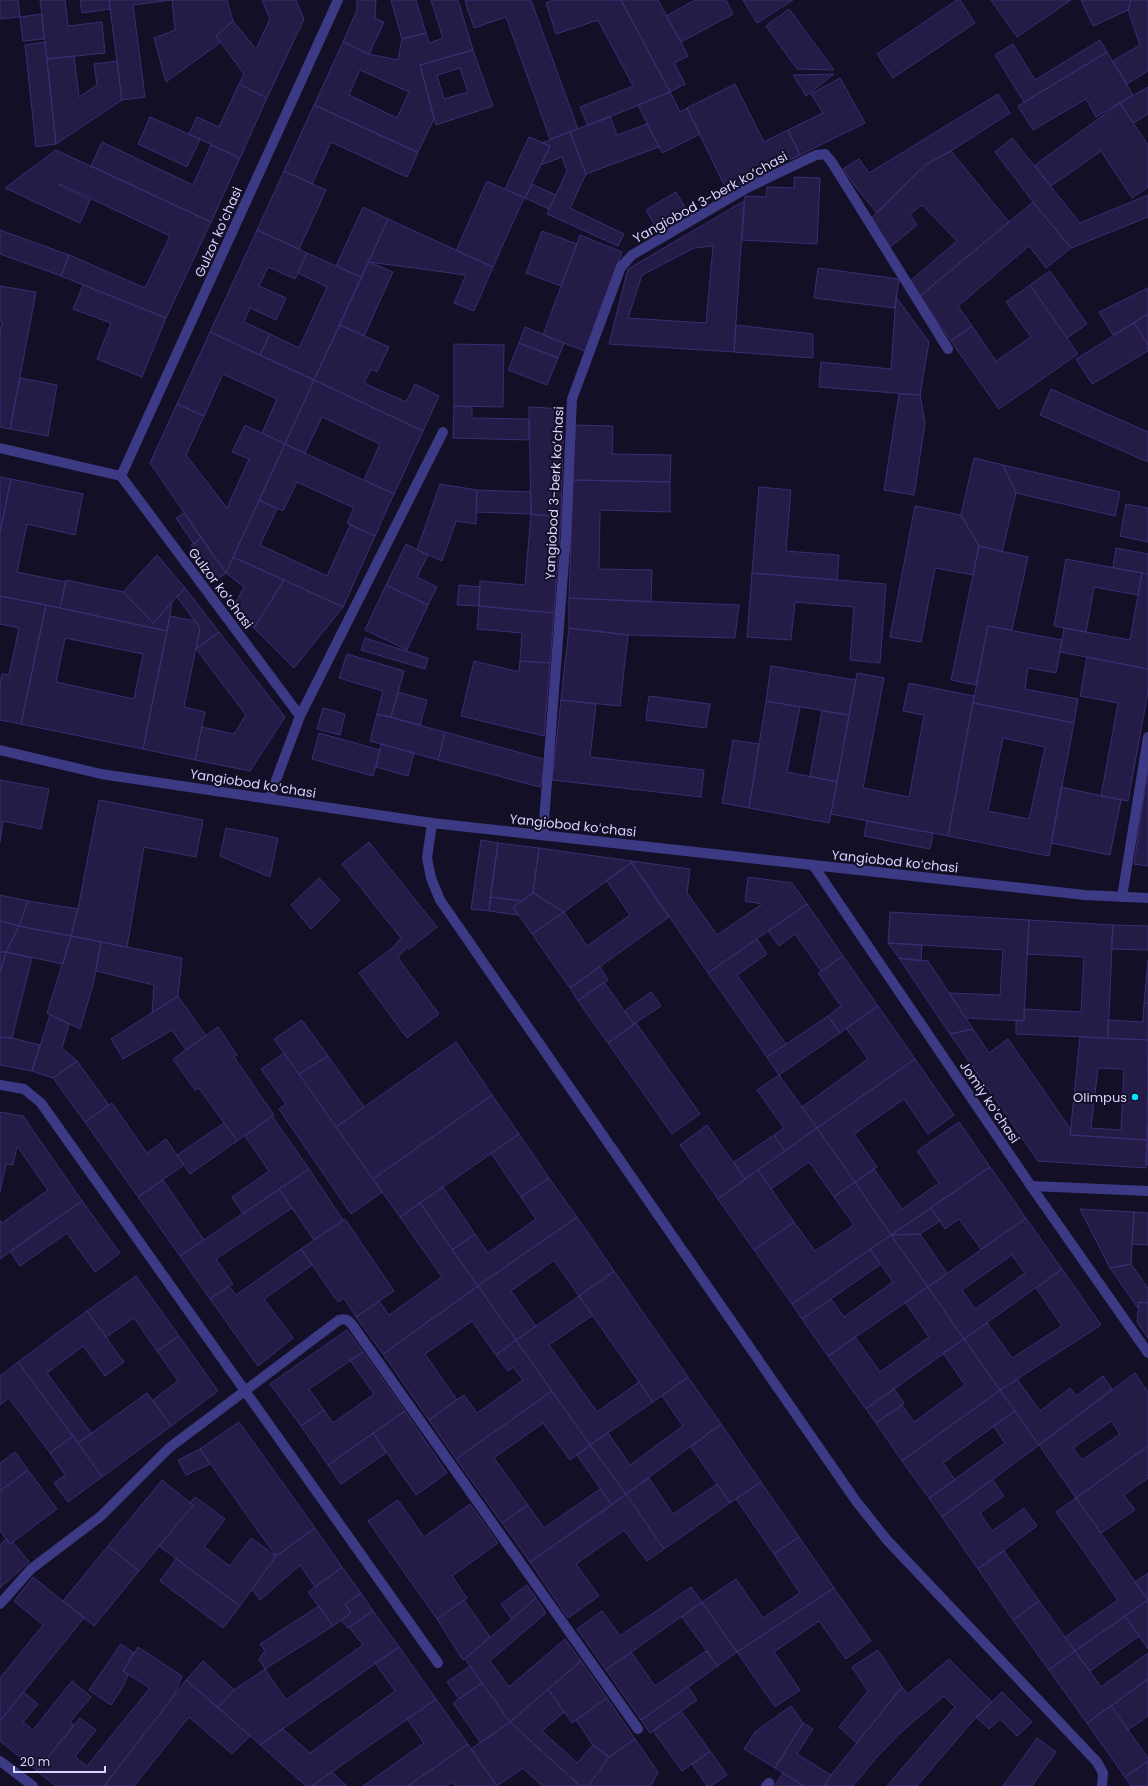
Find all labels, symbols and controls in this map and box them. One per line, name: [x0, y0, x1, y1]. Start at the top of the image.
street label: Yangiobod 3-berk koʼchasi: [630, 147, 791, 248]
street label: Gulzor koʻchasi: [190, 184, 247, 280]
street label: Yangiobod 3-berk koʼchasi: [540, 406, 569, 580]
street label: Gulzor koʻchasi: [184, 544, 257, 633]
street label: Yangiobod koʻchasi: [189, 764, 317, 803]
street label: Yangiobod koʻchasi: [509, 809, 637, 842]
street label: Yangiobod koʻchasi: [831, 845, 959, 878]
street label: Jomiy koʻchasi: [955, 1057, 1024, 1147]
place label: Olimpus: [1073, 1088, 1127, 1107]
marker: Olimpus: [1130, 1092, 1140, 1102]
scale bar: [14, 1748, 105, 1774]
text: 20 m: [20, 1753, 50, 1770]

